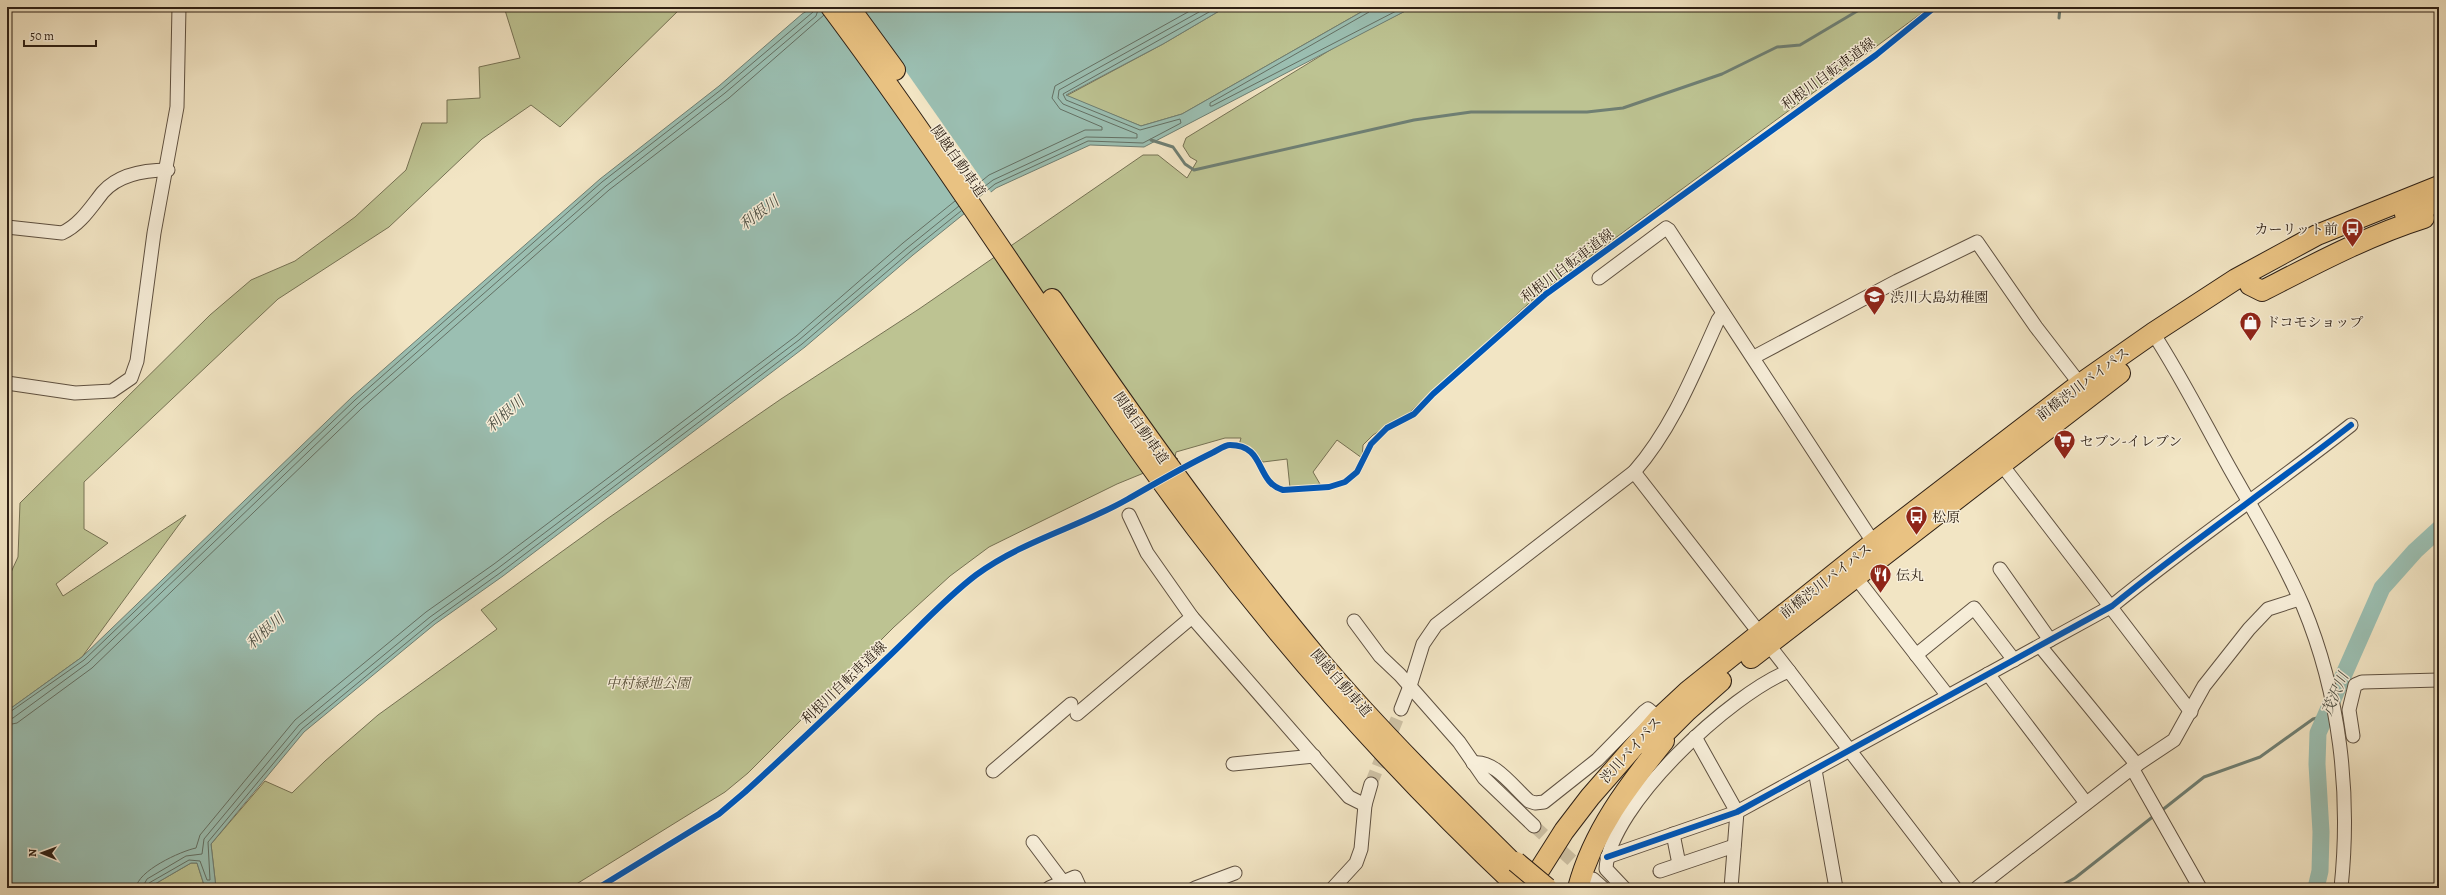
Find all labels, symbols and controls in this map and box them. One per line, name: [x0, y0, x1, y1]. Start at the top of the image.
scale bar: [24, 22, 96, 48]
text: 50 m: [30, 28, 54, 44]
street label: 利根川自転車道線: [1777, 33, 1879, 115]
street label: 関越自動車道: [926, 121, 990, 201]
water label: 利根川: [735, 190, 785, 235]
bus stop icon: カーリット前: [2340, 216, 2366, 249]
place label: カーリット前: [2255, 220, 2338, 239]
street label: 利根川自転車道線: [1517, 225, 1617, 307]
school or university icon: 渋川大島幼稚園: [1861, 284, 1887, 317]
place label: 渋川大島幼稚園: [1890, 288, 1988, 307]
shop icon: ドコモショップ: [2238, 309, 2264, 342]
place label: ドコモショップ: [2266, 313, 2363, 332]
street label: 前橋渋川バイパス: [2033, 343, 2133, 425]
street label: 関越自動車道: [1109, 388, 1173, 468]
water label: 利根川: [482, 390, 530, 436]
supermarket icon: セブン-イレブン: [2052, 428, 2078, 461]
place label: セブン-イレブン: [2080, 432, 2182, 451]
bus stop icon: 松原: [1903, 504, 1929, 537]
place label: 松原: [1932, 508, 1960, 527]
street label: 前橋渋川バイパス: [1776, 539, 1876, 623]
restaurant icon: 伝丸: [1868, 562, 1894, 595]
place label: 伝丸: [1896, 566, 1924, 585]
water label: 利根川: [242, 607, 290, 653]
street label: 利根川自転車道線: [797, 637, 891, 729]
street label: 関越自動車道: [1306, 645, 1376, 721]
water label: 茂沢川: [2317, 668, 2354, 719]
park label: 中村緑地公園: [606, 674, 692, 693]
street label: 渋川バイパス: [1596, 713, 1666, 787]
north arrow: [22, 833, 62, 873]
text: N: [25, 849, 40, 857]

